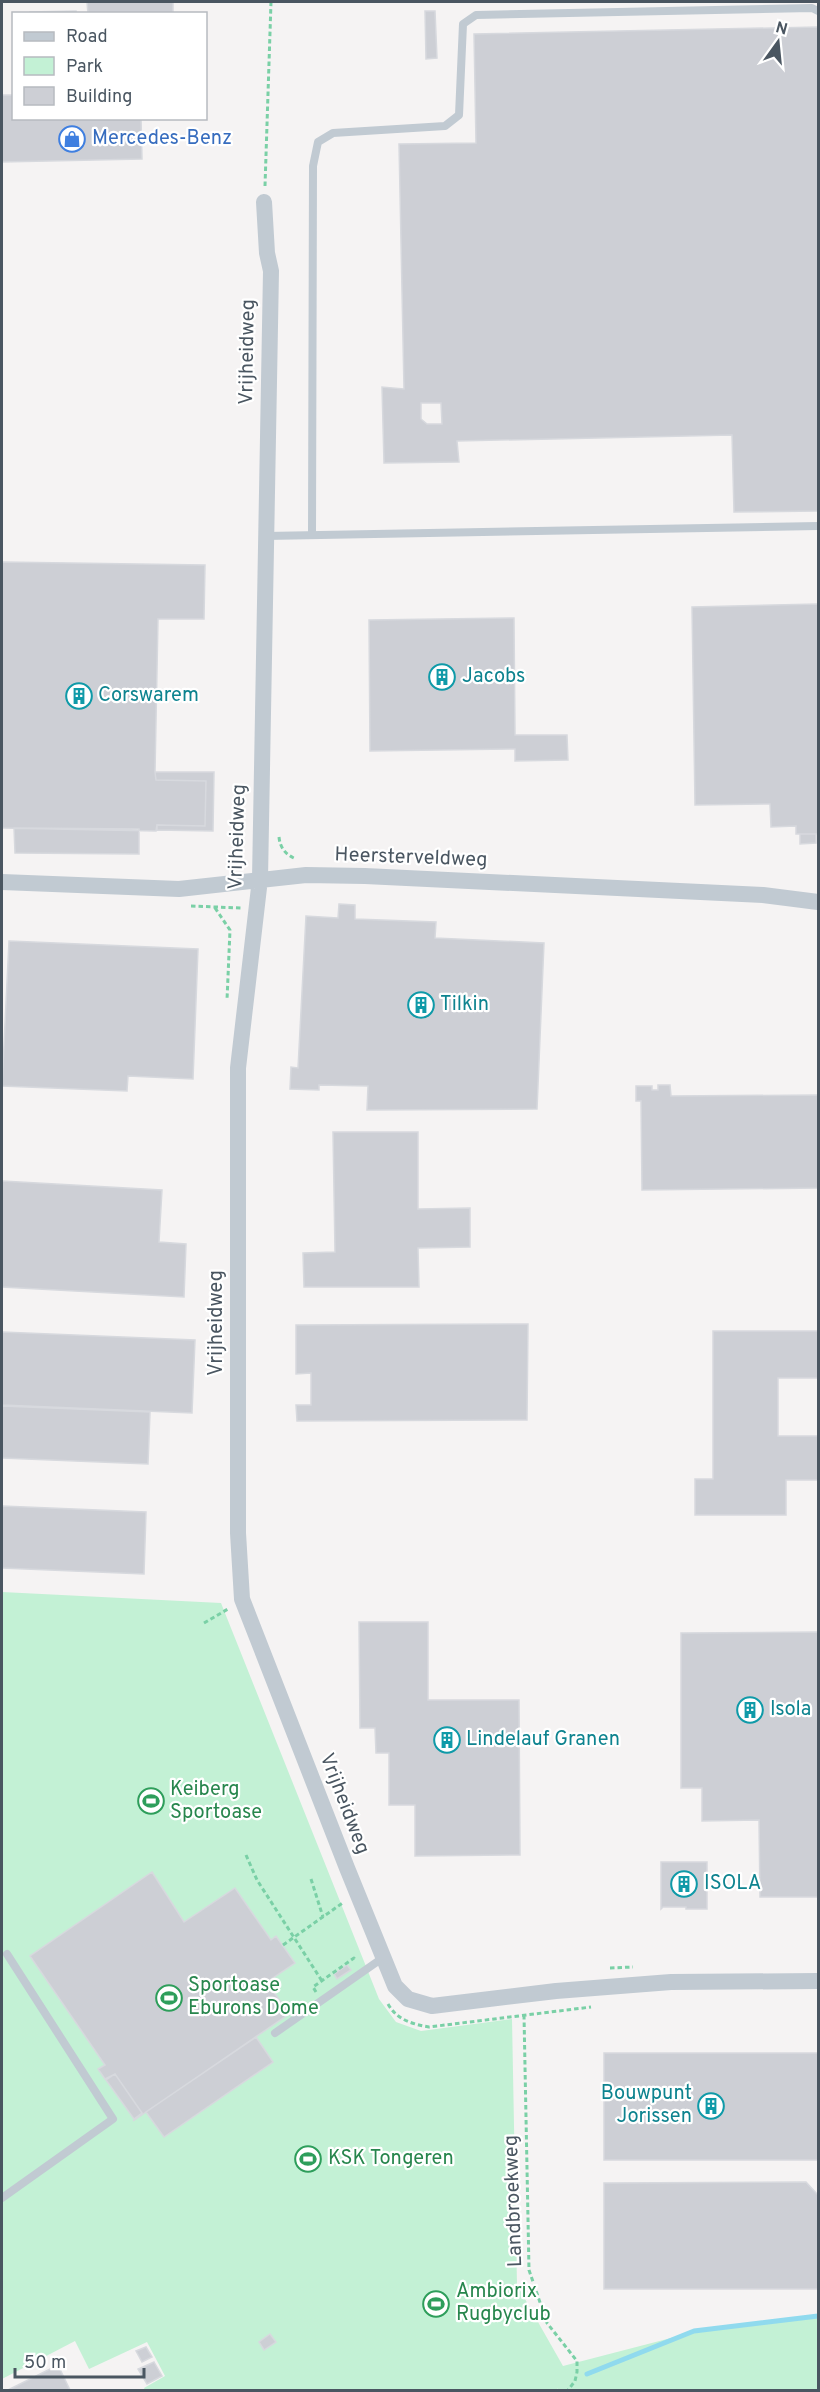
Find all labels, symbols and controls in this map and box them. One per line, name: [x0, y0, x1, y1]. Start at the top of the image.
legend: [12, 12, 207, 120]
north arrow: [748, 12, 808, 72]
text: N: [773, 18, 790, 41]
text: Road: [66, 26, 108, 49]
text: Park: [66, 56, 103, 79]
text: Building: [66, 86, 132, 109]
shop icon: Mercedes-Benz: [57, 124, 87, 154]
place label: Mercedes-Benz: [92, 126, 232, 152]
street label: Vrijheidweg: [234, 299, 262, 405]
building icon: Jacobs: [427, 662, 457, 692]
place label: Jacobs: [462, 664, 525, 690]
building icon: Corswarem: [64, 681, 94, 711]
place label: Corswarem: [98, 683, 199, 709]
street label: Vrijheidweg: [223, 784, 253, 890]
street label: Heersterveldweg: [334, 842, 488, 874]
building icon: Tilkin: [406, 990, 436, 1020]
place label: Tilkin: [440, 992, 489, 1018]
street label: Vrijheidweg: [204, 1270, 230, 1376]
building icon: Isola: [735, 1695, 765, 1725]
place label: Isola: [770, 1697, 811, 1723]
building icon: Lindelauf Granen: [432, 1725, 462, 1755]
place label: Lindelauf Granen: [466, 1727, 620, 1753]
street label: Vrijheidweg: [313, 1750, 375, 1858]
place label: Keiberg Sportoase: [170, 1777, 262, 1826]
sports icon: Keiberg Sportoase: [136, 1786, 166, 1816]
building icon: ISOLA: [669, 1869, 699, 1899]
place label: ISOLA: [704, 1871, 761, 1897]
place label: Sportoase Eburons Dome: [188, 1973, 319, 2022]
sports icon: Sportoase Eburons Dome: [154, 1983, 184, 2013]
place label: Bouwpunt Jorissen: [601, 2081, 692, 2130]
building icon: Bouwpunt Jorissen: [696, 2091, 726, 2121]
street label: Landbroekweg: [499, 2134, 529, 2268]
sports icon: KSK Tongeren: [293, 2144, 323, 2174]
place label: KSK Tongeren: [328, 2146, 454, 2172]
place label: Ambiorix Rugbyclub: [456, 2279, 551, 2328]
sports icon: Ambiorix Rugbyclub: [421, 2289, 451, 2319]
scale bar: [15, 2341, 144, 2379]
text: 50 m: [24, 2352, 66, 2375]

